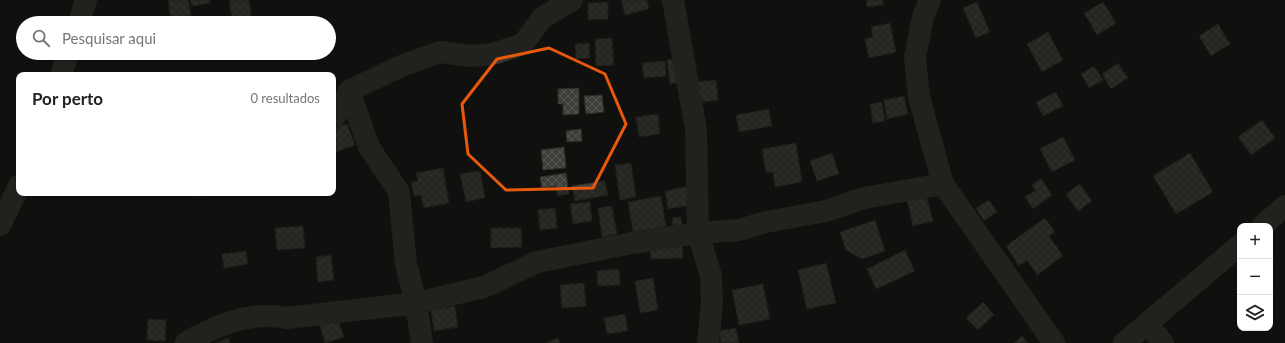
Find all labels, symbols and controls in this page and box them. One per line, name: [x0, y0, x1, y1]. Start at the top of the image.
search box: [16, 16, 336, 60]
icon: search: [30, 27, 52, 49]
text: Pesquisar aqui: [62, 29, 156, 47]
text: Por perto: [32, 88, 103, 109]
text: 0 resultados: [250, 90, 320, 106]
map controls: [1237, 223, 1273, 331]
button: +: [1237, 223, 1273, 259]
button: −: [1237, 259, 1273, 295]
button: layers: [1237, 295, 1273, 331]

